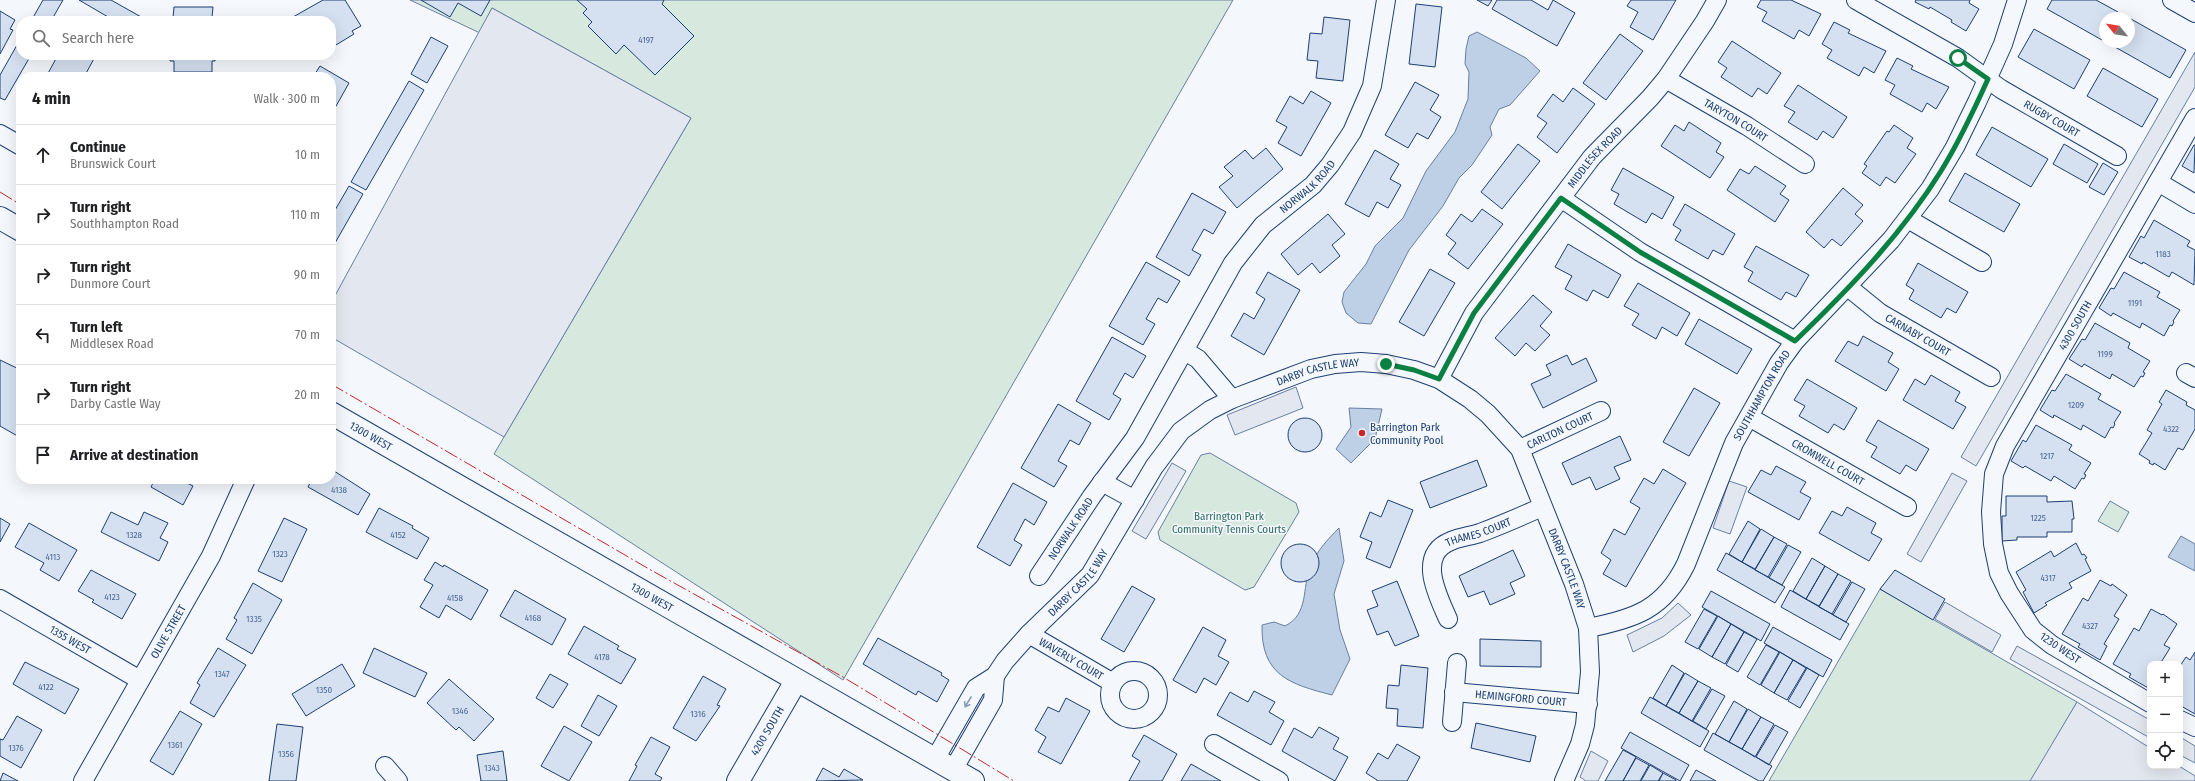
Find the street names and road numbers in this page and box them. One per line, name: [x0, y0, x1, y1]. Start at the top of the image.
street label: TARYTON COURT: [1702, 96, 1771, 145]
street label: RUGBY COURT: [2022, 97, 2083, 140]
street label: MIDDLESEX ROAD: [1565, 124, 1625, 190]
street label: NORWALK ROAD: [1277, 158, 1338, 216]
street label: 4300 SOUTH: [2056, 298, 2094, 352]
street label: CARNABY COURT: [1883, 311, 1954, 359]
street label: SOUTHHAMPTON ROAD: [1730, 347, 1793, 443]
street label: DARBY CASTLE WAY: [1275, 356, 1360, 388]
street label: CARLTON COURT: [1525, 409, 1596, 451]
street label: 1300 WEST: [347, 419, 395, 454]
street label: CROMWELL COURT: [1789, 436, 1868, 488]
street label: NORWALK ROAD: [1045, 495, 1096, 562]
street label: THAMES COURT: [1443, 514, 1514, 549]
street label: DARBY CASTLE WAY: [1546, 526, 1588, 611]
street label: DARBY CASTLE WAY: [1045, 546, 1111, 619]
street label: 1300 WEST: [628, 580, 676, 615]
street label: OLIVE STREET: [148, 602, 189, 661]
street label: 1355 WEST: [47, 623, 94, 657]
street label: 1230 WEST: [2037, 630, 2083, 667]
street label: WAVERLY COURT: [1037, 635, 1107, 683]
street label: HEMINGFORD COURT: [1474, 687, 1568, 709]
street label: 4200 SOUTH: [748, 704, 786, 758]

